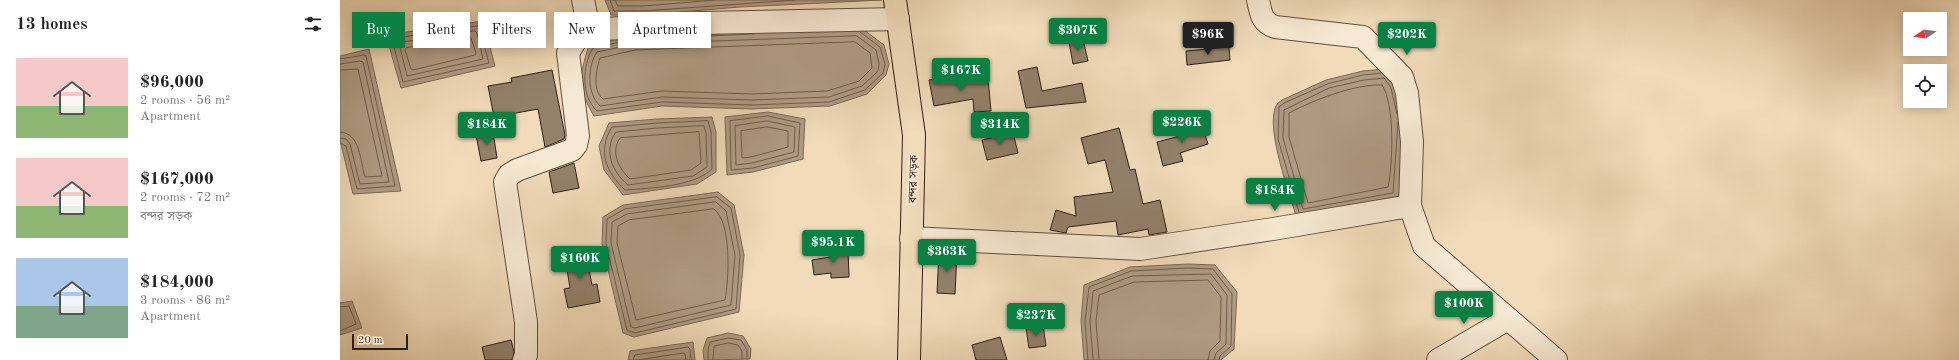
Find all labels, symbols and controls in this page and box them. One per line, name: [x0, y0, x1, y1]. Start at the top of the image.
chip: Buy: [352, 12, 405, 48]
chip: Rent: [413, 12, 470, 48]
chip: Filters: [478, 12, 546, 48]
chip: New: [554, 12, 610, 48]
chip: Apartment: [618, 12, 711, 48]
north arrow: [1903, 12, 1947, 56]
map controls: [1903, 12, 1947, 108]
icon: filters: [302, 13, 324, 35]
text: 13 homes: [16, 16, 88, 33]
pin: $307K: [1050, 18, 1106, 52]
pin: $96K: [1184, 22, 1232, 56]
pin: $202K: [1379, 22, 1435, 56]
text: $307K: [1058, 24, 1098, 37]
text: $96K: [1192, 28, 1224, 41]
text: $202K: [1387, 28, 1427, 41]
pin: $167K: [933, 58, 989, 92]
text: $167K: [941, 64, 981, 77]
button: locate: [1903, 64, 1947, 108]
icon: home: [48, 74, 96, 122]
text: $96,000: [140, 74, 204, 91]
text: 2 rooms · 56 m²: [140, 94, 230, 107]
text: Apartment: [140, 110, 201, 123]
pin: $226K: [1154, 110, 1210, 144]
pin: $184K: [459, 112, 515, 146]
pin: $314K: [972, 112, 1028, 146]
text: $226K: [1162, 116, 1202, 129]
text: $184K: [467, 118, 507, 131]
text: $314K: [980, 118, 1020, 131]
street label: বন্দর সড়ক: [907, 154, 921, 204]
text: $167,000: [140, 171, 214, 188]
icon: home: [48, 174, 96, 222]
pin: $184K: [1247, 178, 1303, 212]
text: $184K: [1255, 184, 1295, 197]
text: 2 rooms · 72 m²: [140, 191, 230, 204]
text: বন্দর সড়ক: [140, 210, 192, 223]
pin: $95.1K: [800, 230, 866, 264]
text: $95.1K: [811, 236, 855, 249]
pin: $363K: [919, 239, 975, 273]
text: $363K: [927, 245, 967, 258]
pin: $160K: [552, 246, 608, 280]
text: $160K: [560, 252, 600, 265]
icon: home: [48, 274, 96, 322]
text: $184,000: [140, 274, 214, 291]
pin: $100K: [1436, 291, 1492, 325]
text: 3 rooms · 86 m²: [140, 294, 230, 307]
text: $100K: [1444, 297, 1484, 310]
pin: $237K: [1008, 303, 1064, 337]
text: $237K: [1016, 309, 1056, 322]
text: Apartment: [140, 310, 201, 323]
scale bar: [352, 332, 408, 351]
text: 20 m: [358, 335, 383, 346]

